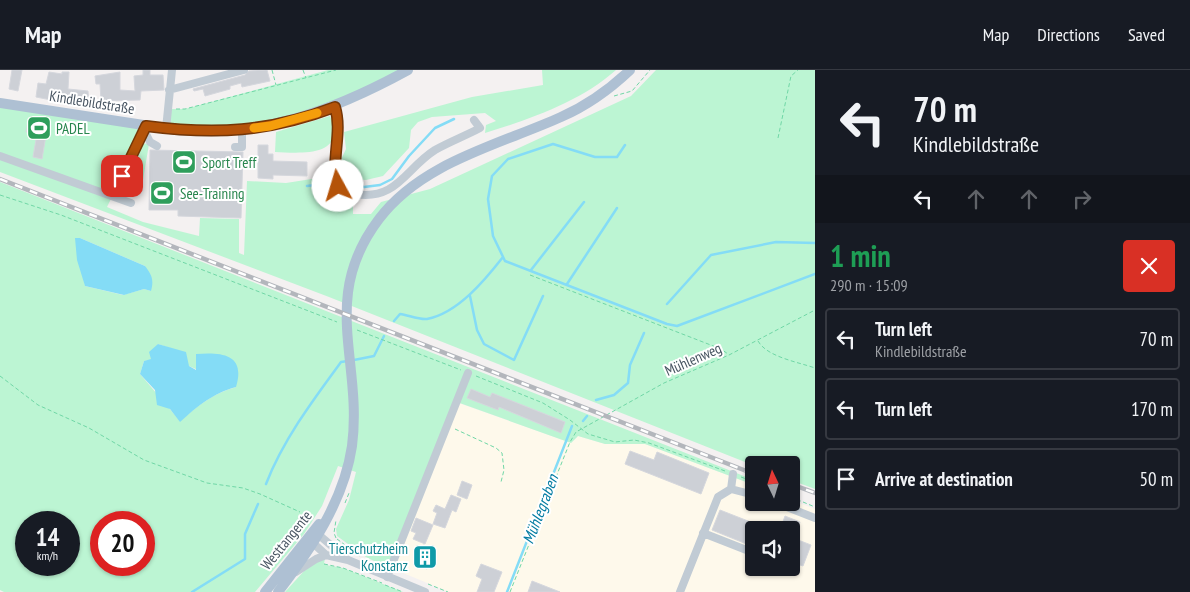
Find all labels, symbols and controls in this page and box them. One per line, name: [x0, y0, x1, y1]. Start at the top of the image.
text: Map: [25, 19, 62, 50]
text: Map: [983, 23, 1009, 46]
text: Directions: [1037, 23, 1100, 46]
text: Saved: [1128, 23, 1165, 46]
street label: Kindlebildstraße: [48, 86, 136, 118]
text: 70 m: [913, 86, 977, 132]
icon: left: [830, 90, 895, 155]
sports icon: PADEL: [26, 115, 52, 141]
place label: PADEL: [56, 119, 90, 138]
text: Kindlebildstraße: [913, 130, 1039, 158]
sports icon: Sport Treff: [171, 149, 197, 175]
place label: Sport Treff: [202, 153, 257, 172]
pin: [101, 155, 143, 197]
position arrow: [311, 159, 363, 211]
icon: arrive: [108, 162, 136, 190]
sports icon: See-Training: [149, 180, 175, 206]
place label: See-Training: [180, 184, 245, 203]
icon: left: [909, 185, 937, 213]
icon: ahead: [962, 185, 990, 213]
icon: ahead: [1015, 185, 1043, 213]
icon: right: [1068, 185, 1096, 213]
text: 1 min: [830, 236, 891, 275]
button: close: [1123, 240, 1175, 292]
text: 290 m · 15:09: [830, 275, 908, 295]
text: Turn left: [875, 317, 932, 341]
icon: left: [832, 325, 860, 353]
text: 70 m: [1140, 327, 1173, 351]
street label: Mühlenweg: [662, 338, 724, 380]
text: Kindlebildstraße: [875, 341, 967, 361]
icon: left: [832, 395, 860, 423]
text: Turn left: [875, 397, 932, 421]
text: 170 m: [1131, 397, 1173, 421]
north arrow: [745, 456, 800, 511]
map controls: [745, 456, 800, 576]
icon: arrive: [832, 465, 860, 493]
text: Arrive at destination: [875, 467, 1013, 491]
text: 50 m: [1140, 467, 1173, 491]
water label: Mühlegraben: [518, 471, 563, 546]
street label: Westtangente: [256, 506, 316, 574]
speed limit sign: 20: [90, 511, 155, 576]
text: 14: [36, 521, 59, 553]
button: sound: [745, 521, 800, 576]
place label: Tierschutzheim Konstanz: [329, 539, 408, 575]
building icon: Tierschutzheim Konstanz: [412, 544, 438, 570]
text: km/h: [37, 548, 58, 563]

